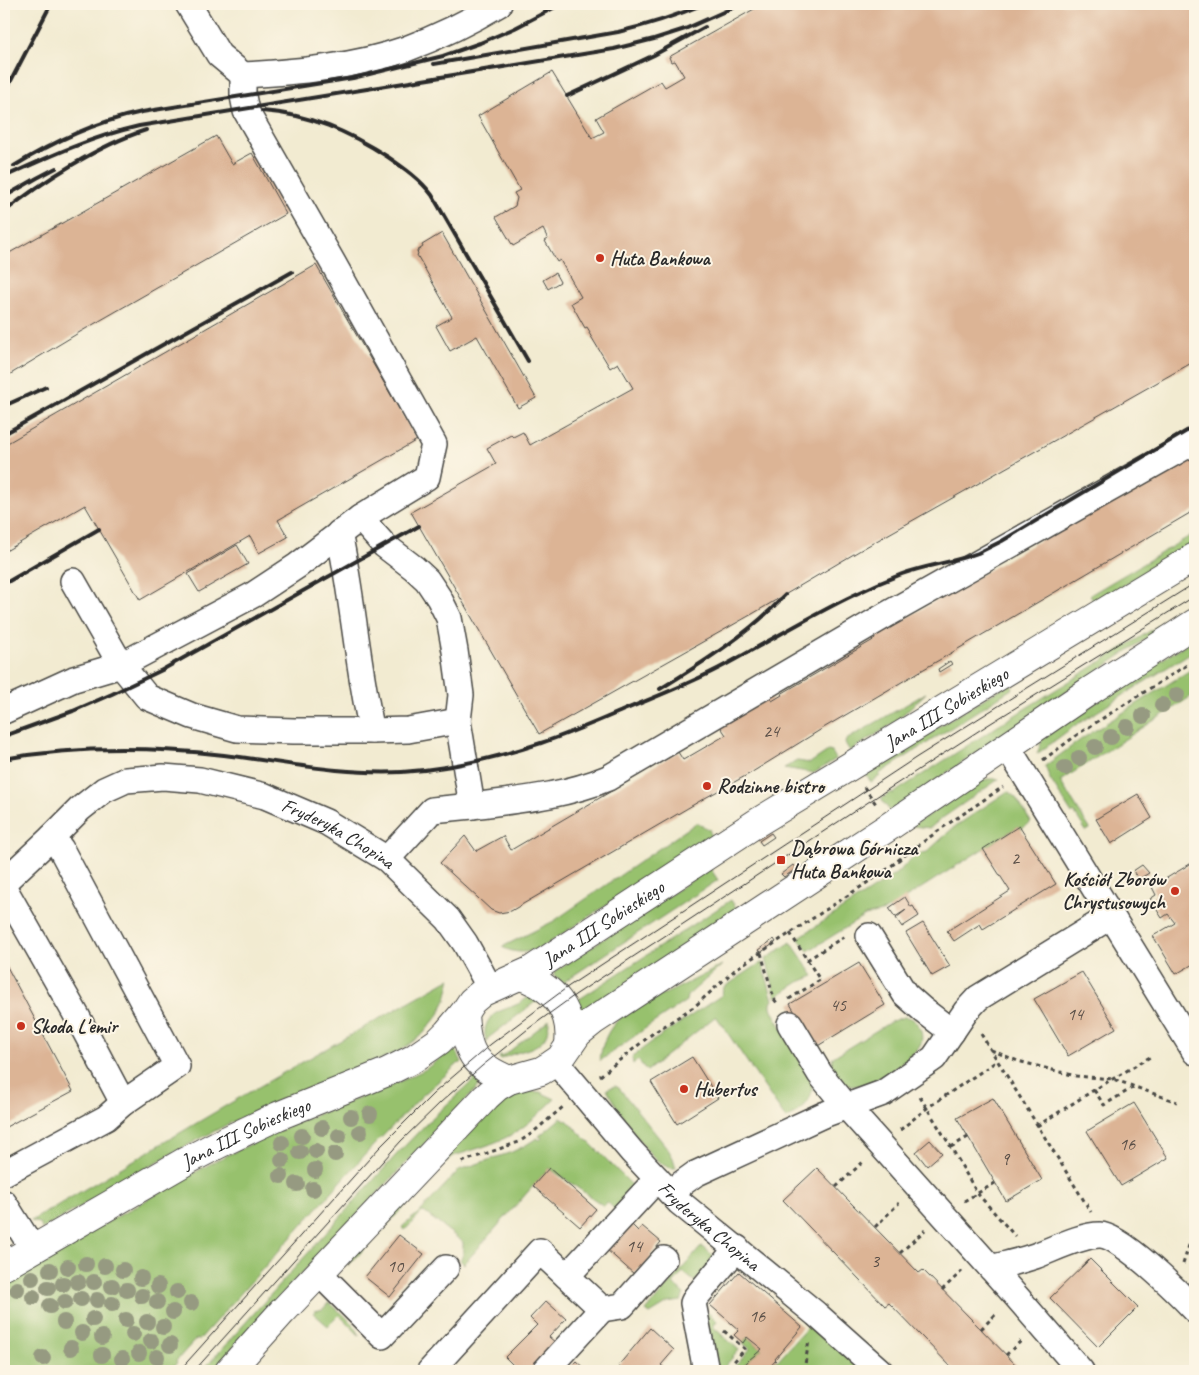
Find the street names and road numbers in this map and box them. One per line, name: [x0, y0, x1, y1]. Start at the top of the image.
street label: Jana III Sobieskiego: [879, 660, 1013, 755]
street label: Fryderyka Chopina: [278, 792, 403, 875]
street label: Jana III Sobieskiego: [537, 874, 669, 972]
street label: Jana III Sobieskiego: [175, 1092, 315, 1174]
street label: Fryderyka Chopina: [653, 1176, 767, 1277]

